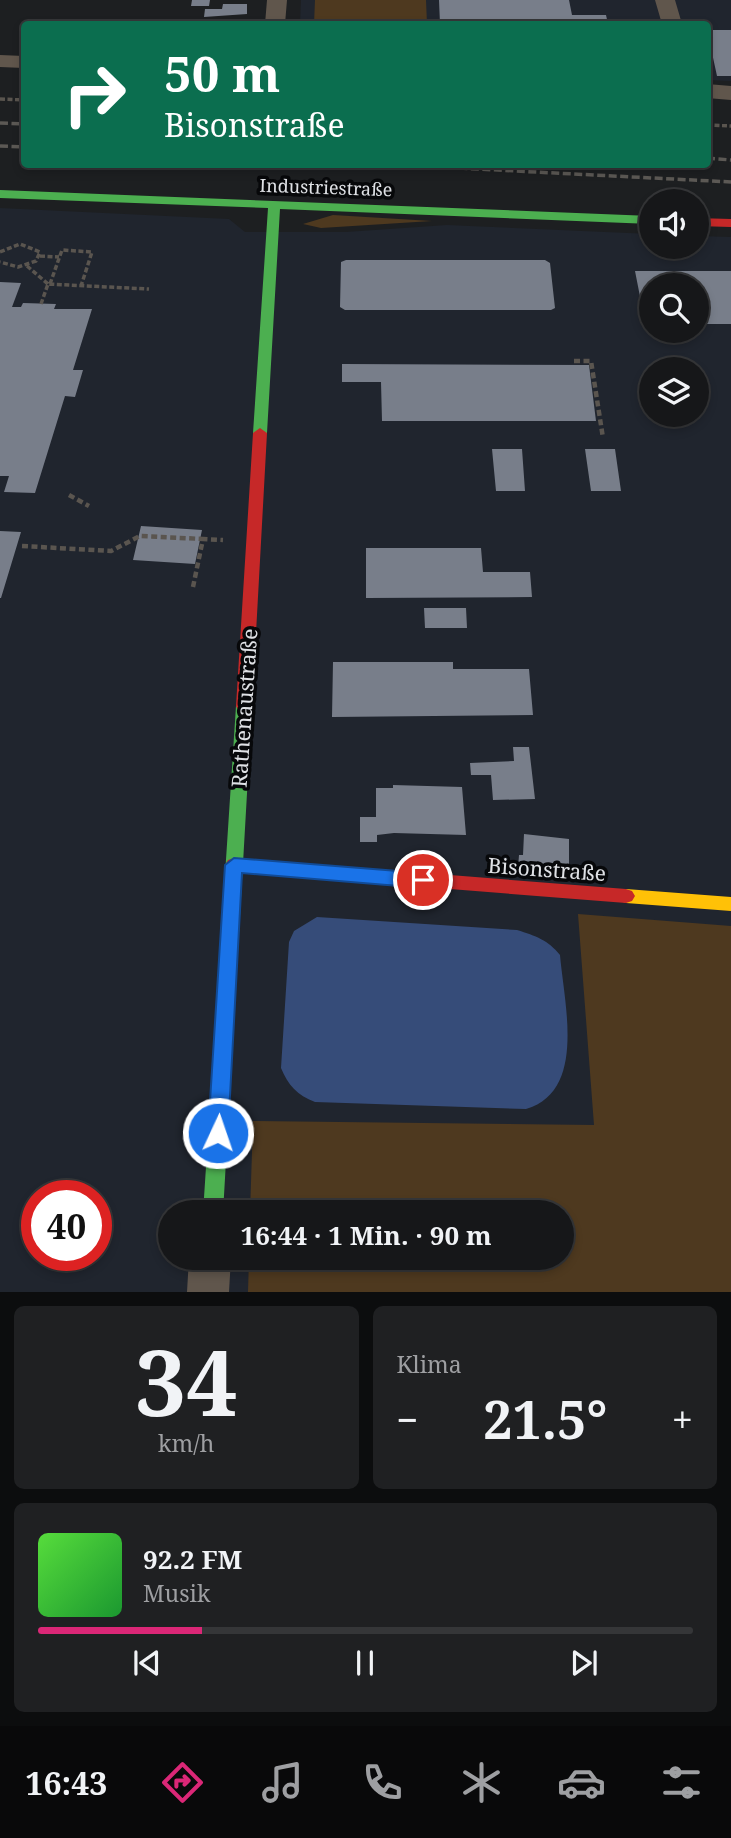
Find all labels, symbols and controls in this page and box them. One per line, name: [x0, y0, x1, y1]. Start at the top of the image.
text: 50 m: [164, 40, 280, 106]
icon: right: [49, 49, 140, 140]
text: Bisonstraße: [164, 103, 345, 146]
street label: Industriestraße: [259, 173, 393, 201]
map controls: [639, 189, 709, 427]
button: sound: [639, 189, 709, 259]
button: search: [639, 273, 709, 343]
button: layers: [639, 357, 709, 427]
street label: Rathenaustraße: [224, 628, 264, 788]
pin: [393, 850, 453, 910]
street label: Bisonstraße: [487, 851, 607, 887]
icon: arrive: [404, 861, 442, 899]
position arrow: [181, 1096, 255, 1170]
speed limit sign: 40: [21, 1180, 112, 1271]
text: 16:44 · 1 Min. · 90 m: [240, 1217, 492, 1253]
text: 34: [135, 1319, 238, 1443]
text: Klima: [397, 1348, 462, 1380]
text: 21.5°: [483, 1383, 607, 1454]
text: −: [397, 1393, 419, 1445]
text: +: [672, 1393, 693, 1445]
text: km/h: [158, 1427, 214, 1459]
text: 92.2 FM: [143, 1541, 242, 1577]
text: Musik: [143, 1577, 210, 1609]
icon: previous: [128, 1644, 166, 1682]
icon: pause: [346, 1644, 384, 1682]
icon: next: [565, 1644, 603, 1682]
icon: directions: [158, 1758, 207, 1807]
icon: music: [258, 1758, 307, 1807]
icon: phone: [358, 1758, 407, 1807]
icon: climate: [457, 1758, 506, 1807]
icon: car: [557, 1758, 606, 1807]
icon: filters: [657, 1758, 706, 1807]
text: 16:43: [25, 1761, 107, 1804]

